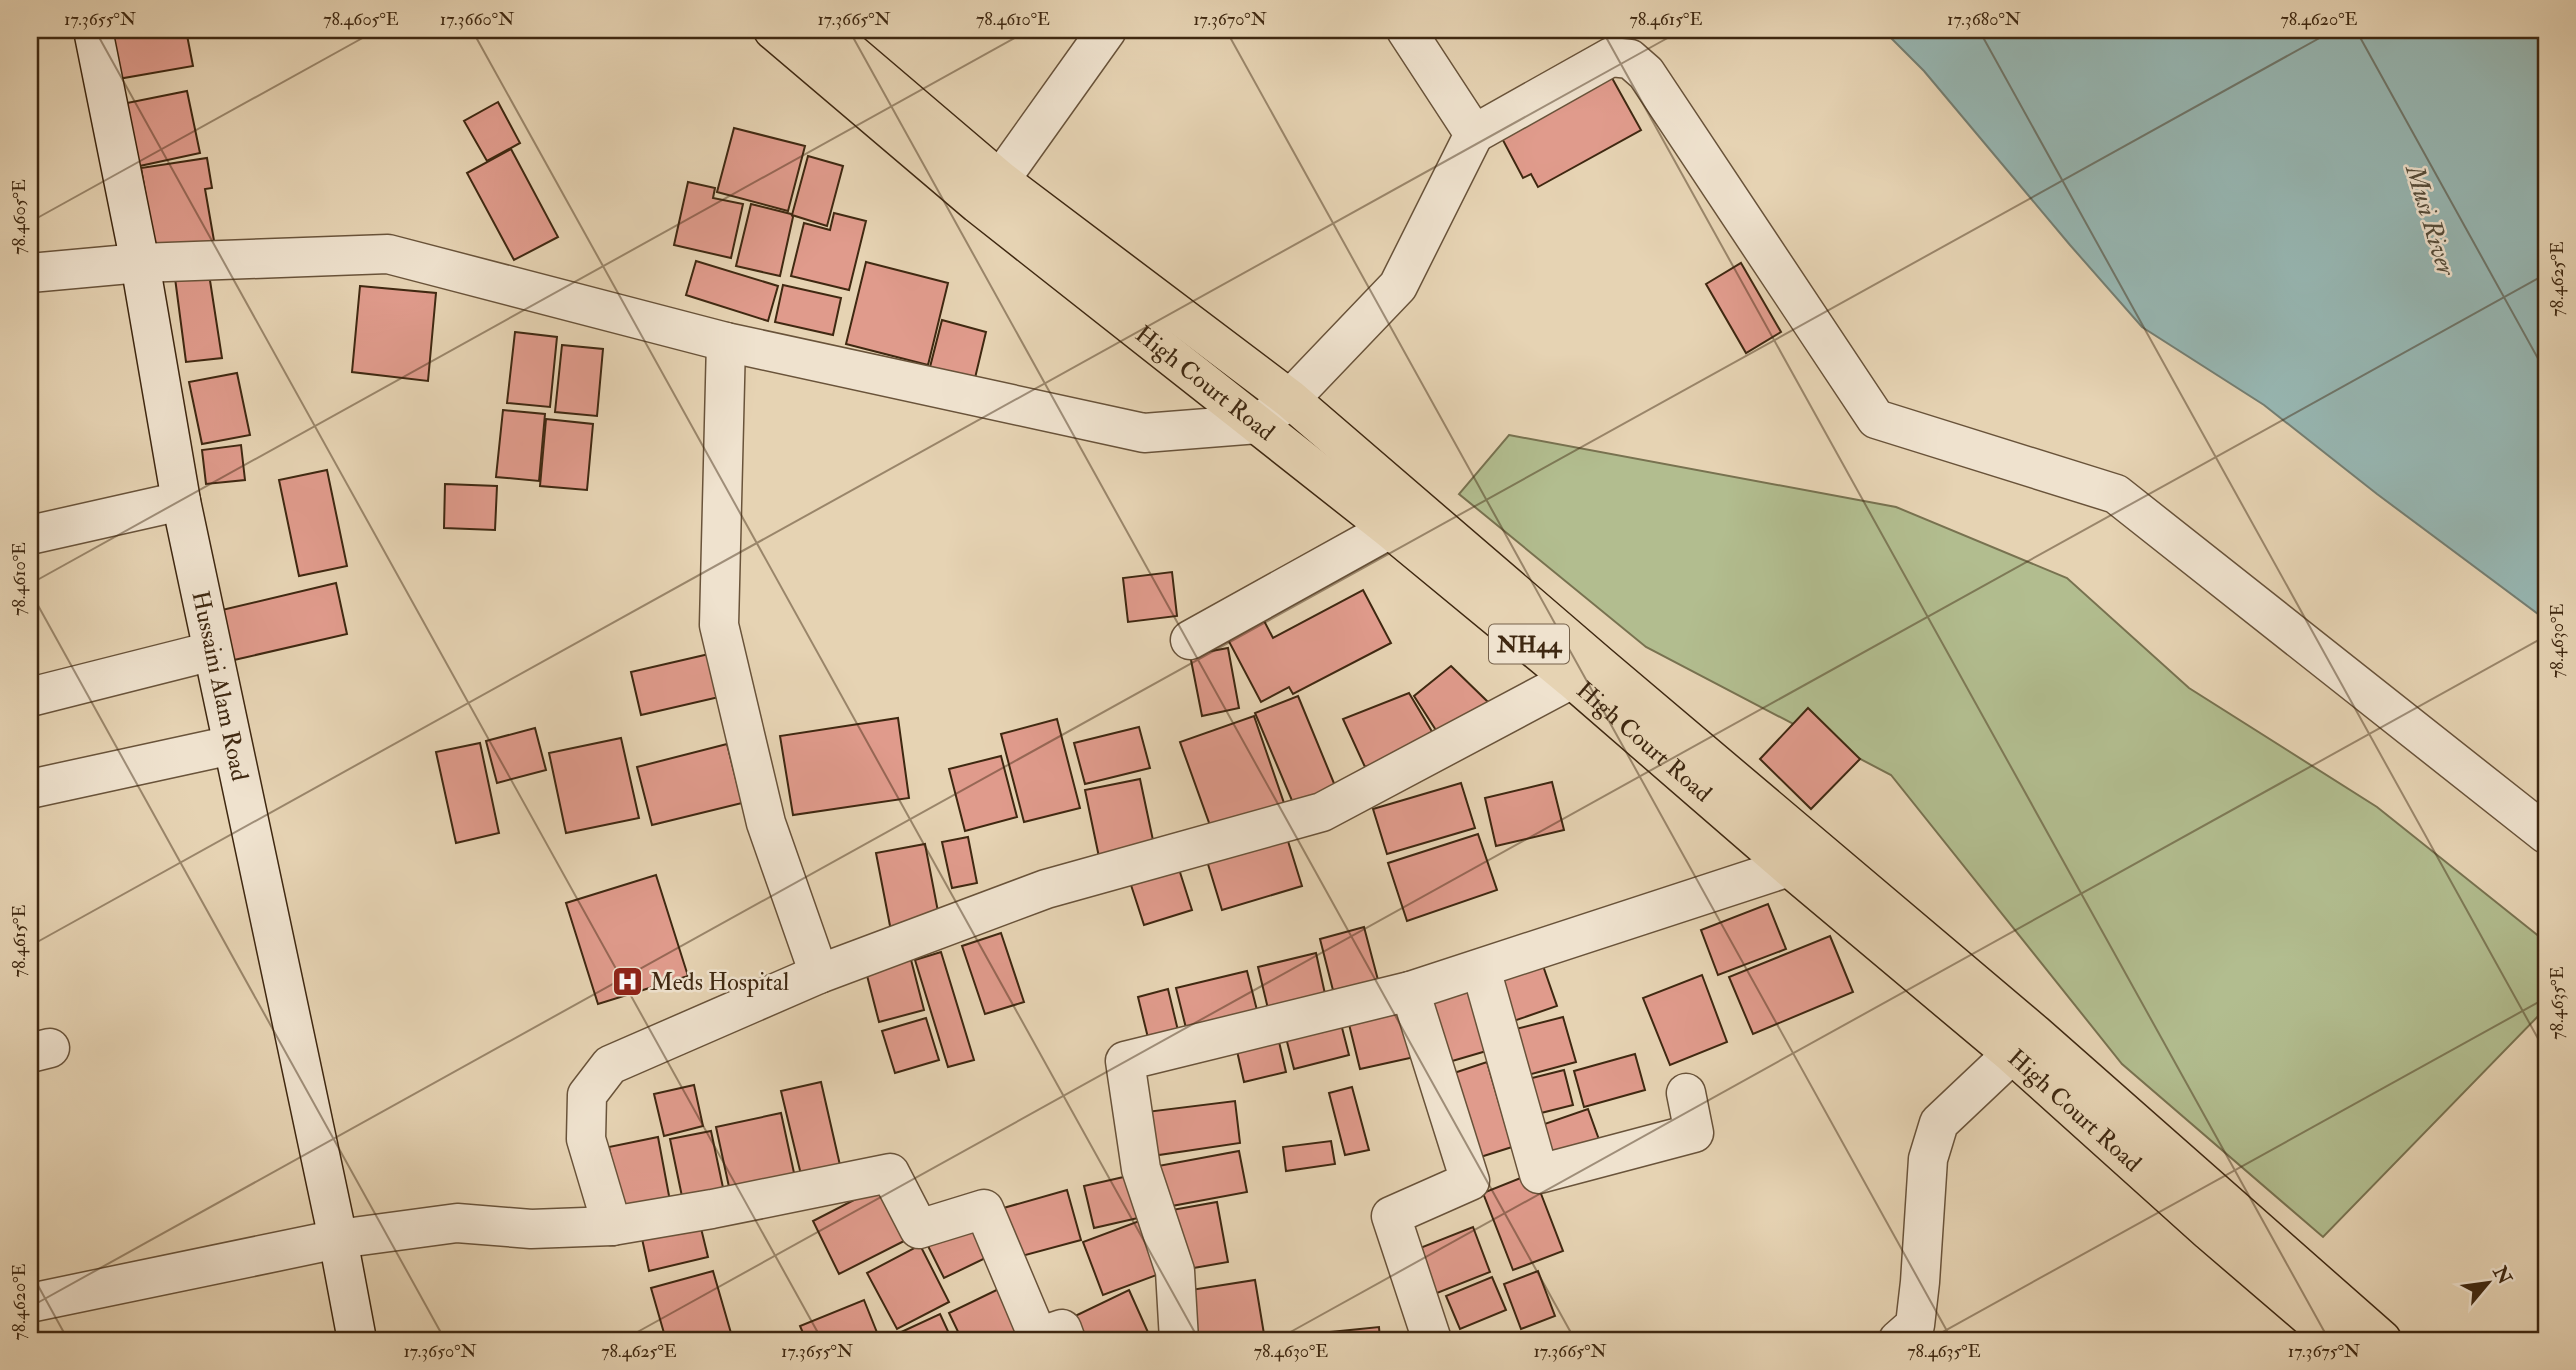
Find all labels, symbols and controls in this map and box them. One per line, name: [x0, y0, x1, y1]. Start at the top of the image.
text: 17.3655°N: [64, 8, 136, 31]
text: 78.4605°E: [323, 8, 399, 31]
text: 17.3660°N: [440, 8, 514, 31]
text: 17.3665°N: [817, 8, 891, 31]
text: 78.4610°E: [976, 8, 1050, 31]
text: 17.3670°N: [1193, 8, 1267, 31]
text: 78.4615°E: [1630, 8, 1702, 31]
text: 17.3680°N: [1947, 8, 2021, 31]
text: 78.4620°E: [2281, 8, 2357, 31]
water label: Musi River: [2398, 159, 2462, 280]
text: 78.4605°E: [8, 179, 31, 255]
text: 78.4625°E: [2546, 241, 2569, 317]
street label: High Court Road: [1129, 319, 1281, 448]
text: 78.4610°E: [8, 542, 31, 616]
street label: Hussaini Alam Road: [184, 588, 255, 784]
text: 78.4630°E: [2546, 604, 2569, 678]
road number: NH44: [1489, 624, 1569, 664]
street label: High Court Road: [1570, 675, 1718, 809]
text: 78.4615°E: [8, 905, 31, 977]
hospital icon: Meds Hospital: [610, 965, 644, 999]
text: 78.4635°E: [2546, 966, 2569, 1040]
place label: Meds Hospital: [650, 967, 789, 998]
street label: High Court Road: [2001, 1043, 2148, 1179]
north arrow: [2454, 1248, 2524, 1318]
text: N: [2487, 1261, 2517, 1289]
text: 78.4620°E: [8, 1264, 31, 1340]
text: 17.3650°N: [403, 1340, 477, 1363]
text: 78.4625°E: [601, 1340, 677, 1363]
text: 17.3655°N: [781, 1340, 853, 1363]
text: 78.4630°E: [1254, 1340, 1328, 1363]
text: 17.3665°N: [1533, 1340, 1607, 1363]
text: 78.4635°E: [1907, 1340, 1981, 1363]
text: 17.3675°N: [2288, 1340, 2360, 1363]

